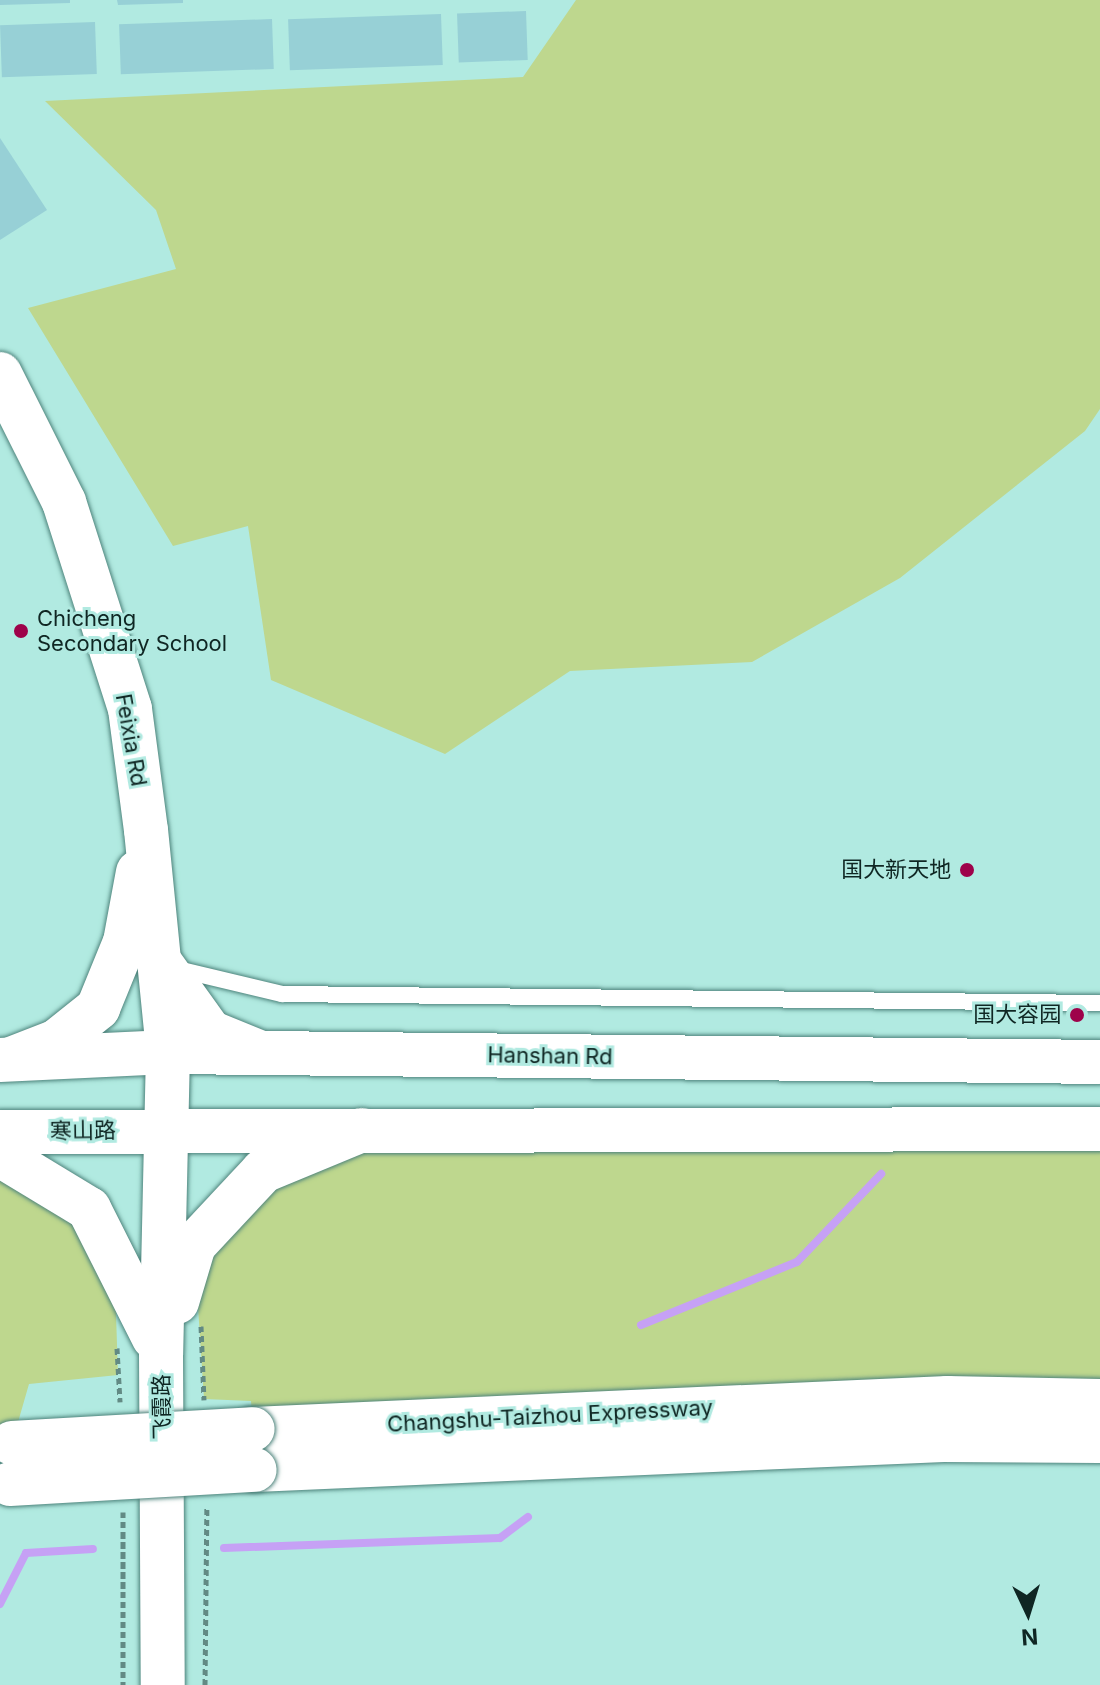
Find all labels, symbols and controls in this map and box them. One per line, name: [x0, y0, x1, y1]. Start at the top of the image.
place label: Chicheng Secondary School: [37, 605, 227, 656]
marker: Chicheng Secondary School: [12, 622, 30, 640]
street label: Feixia Rd: [110, 692, 152, 788]
place label: 国大新天地: [841, 857, 951, 883]
marker: 国大新天地: [958, 861, 976, 879]
place label: 国大容园: [973, 1002, 1061, 1028]
marker: 国大容园: [1068, 1006, 1086, 1024]
street label: Hanshan Rd: [487, 1042, 613, 1070]
street label: 寒山路: [50, 1117, 116, 1145]
street label: 飞霞路: [148, 1374, 176, 1440]
street label: Changshu-Taizhou Expressway: [386, 1394, 714, 1438]
north arrow: [988, 1573, 1068, 1653]
text: N: [1020, 1623, 1039, 1650]

